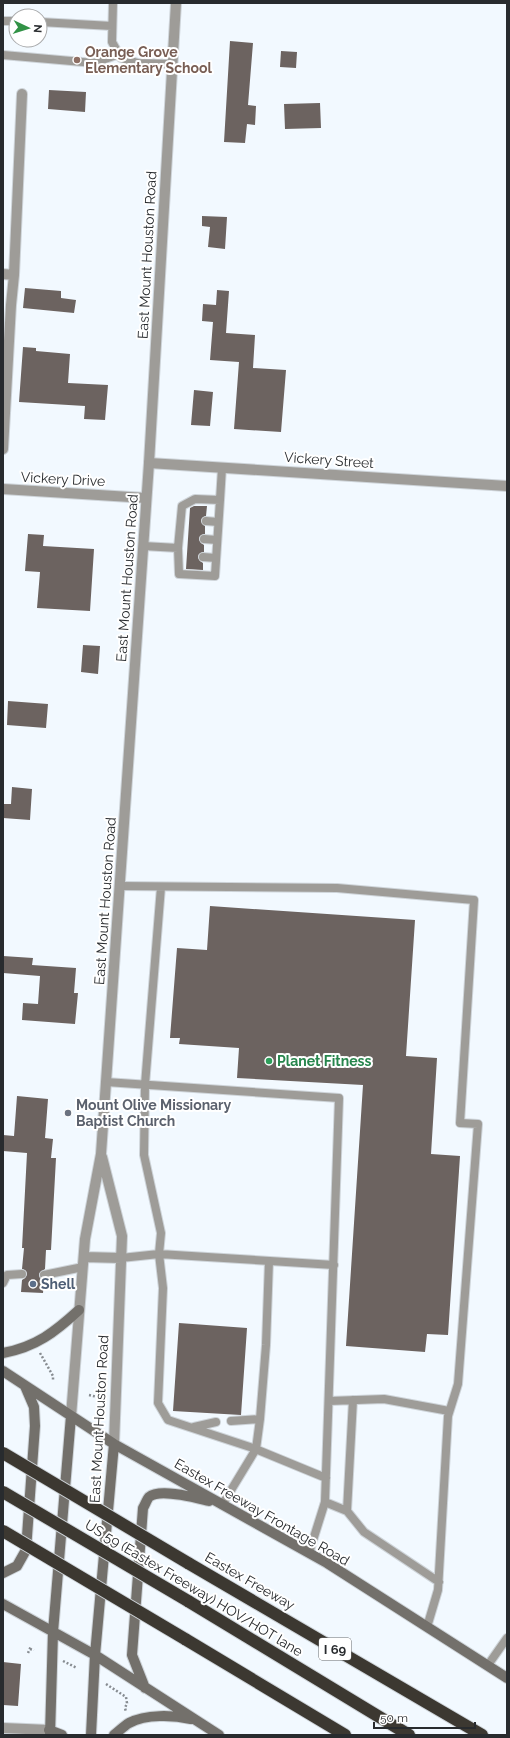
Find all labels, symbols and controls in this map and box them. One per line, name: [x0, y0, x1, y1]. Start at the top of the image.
north arrow: [8, 8, 48, 48]
text: N: [31, 24, 44, 33]
place label: Orange Grove Elementary School: [85, 44, 213, 76]
marker: Orange Grove Elementary School: [72, 55, 82, 65]
street label: East Mount Houston Road: [135, 171, 159, 339]
street label: Vickery Street: [284, 449, 375, 471]
street label: Vickery Drive: [20, 469, 106, 489]
street label: East Mount Houston Road: [113, 494, 141, 662]
street label: East Mount Houston Road: [91, 817, 119, 985]
place label: Planet Fitness: [277, 1053, 371, 1069]
marker: Planet Fitness: [264, 1056, 274, 1066]
place label: Mount Olive Missionary Baptist Church: [76, 1097, 232, 1129]
marker: Mount Olive Missionary Baptist Church: [63, 1108, 73, 1118]
place label: Shell: [41, 1276, 76, 1292]
marker: Shell: [28, 1279, 38, 1289]
street label: East Mount Houston Road: [87, 1335, 111, 1503]
street label: Eastex Freeway Frontage Road: [172, 1455, 352, 1569]
street label: US 59 (Eastex Freeway) HOV/HOT lane: [82, 1516, 306, 1660]
street label: Eastex Freeway: [202, 1549, 298, 1613]
road number: I 69: [319, 1638, 351, 1660]
scale bar: [374, 1704, 475, 1730]
text: 50 m: [380, 1711, 408, 1725]

